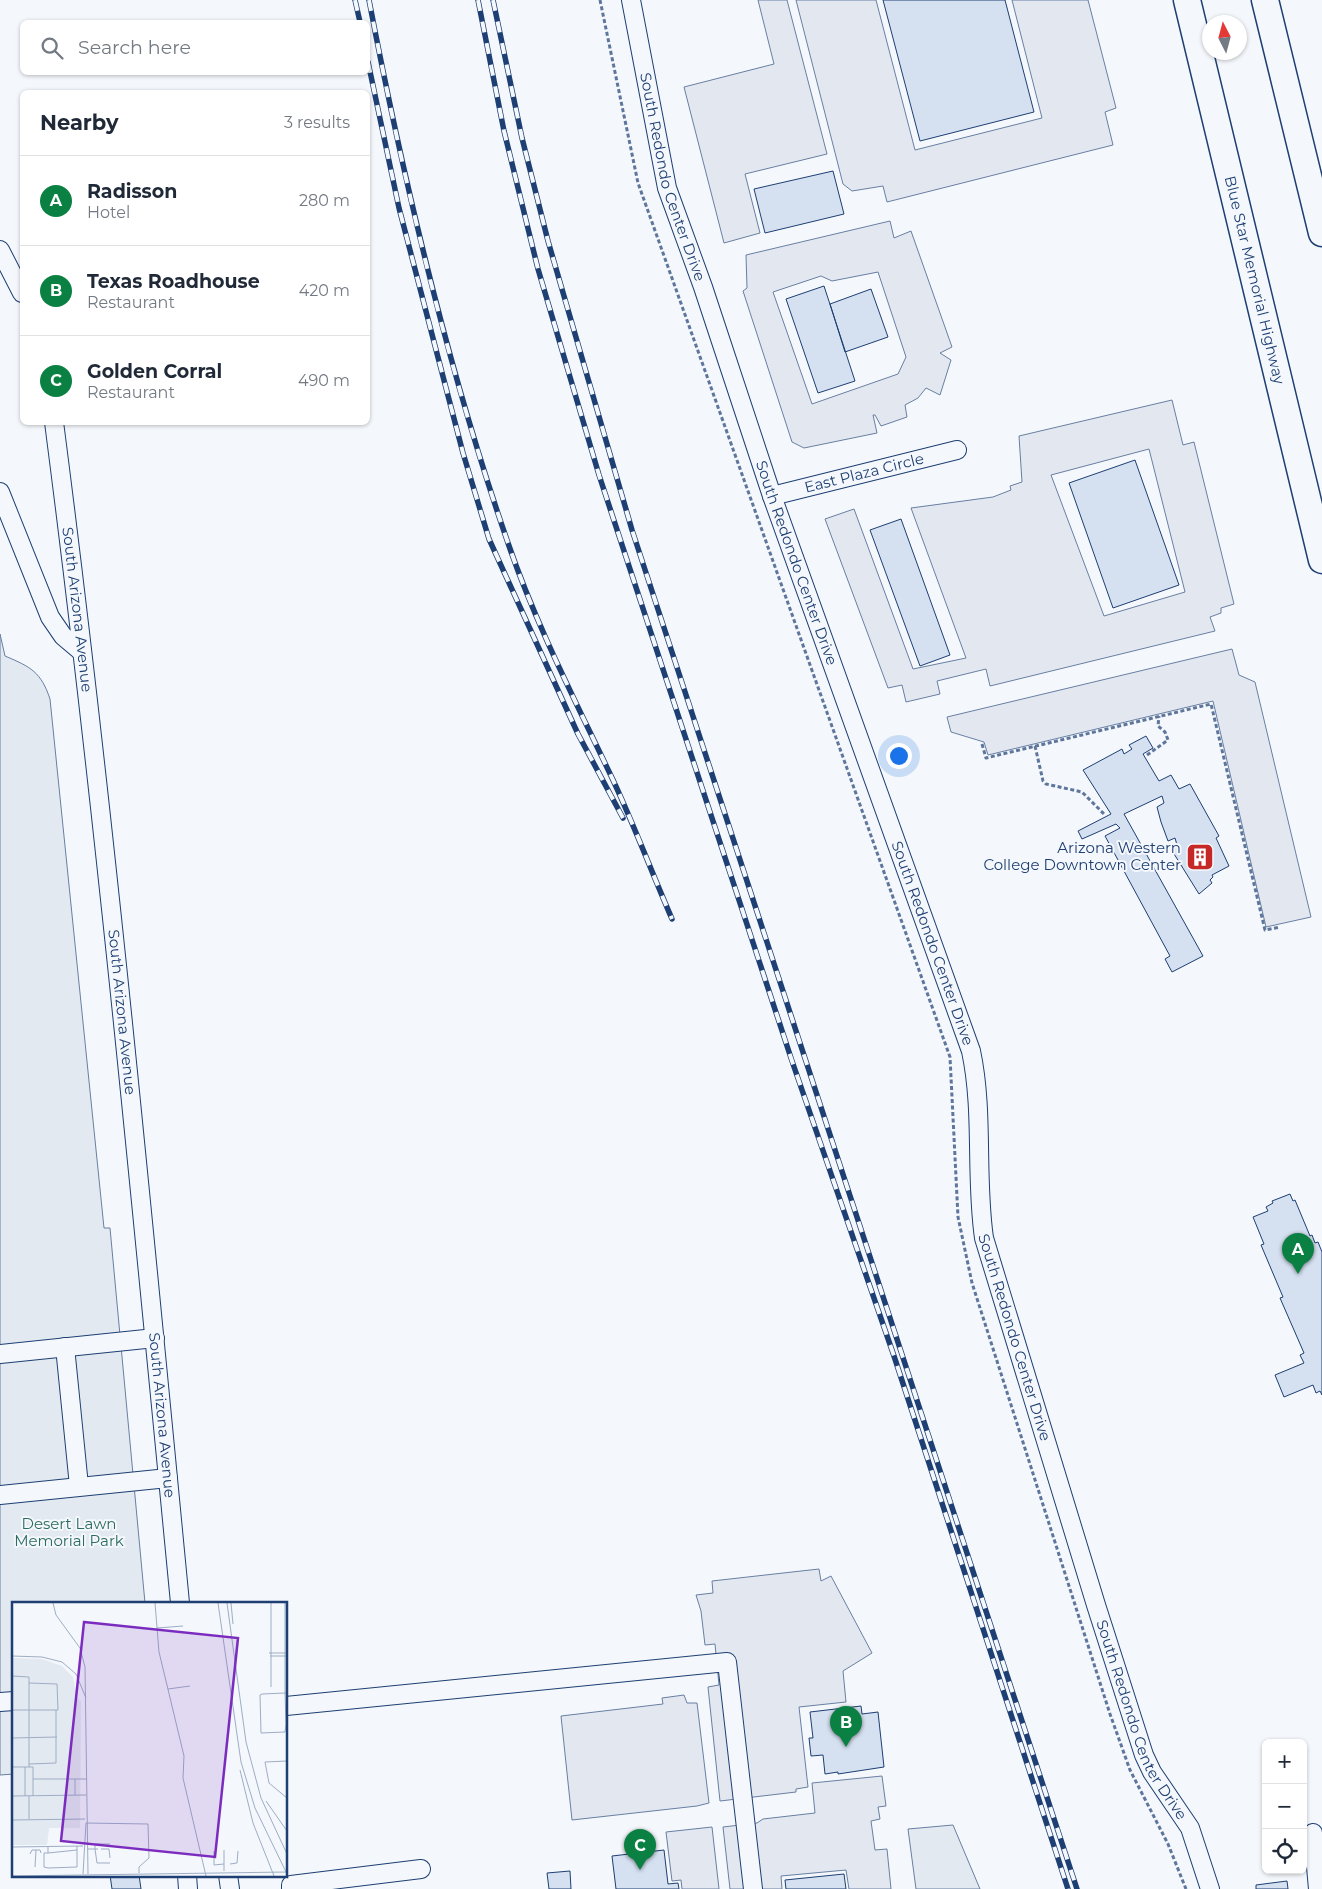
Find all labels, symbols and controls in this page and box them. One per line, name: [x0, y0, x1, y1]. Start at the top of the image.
north arrow: [1202, 15, 1247, 60]
search box: [20, 20, 370, 75]
icon: search: [38, 34, 66, 62]
text: Search here: [78, 36, 191, 59]
street label: South Redondo Center Drive: [636, 71, 710, 284]
text: Nearby: [40, 110, 119, 135]
text: 3 results: [284, 113, 350, 132]
street label: Blue Star Memorial Highway: [1221, 174, 1289, 387]
text: Radisson: [87, 180, 177, 203]
text: A: [50, 191, 62, 210]
text: 280 m: [299, 191, 350, 210]
text: Hotel: [87, 203, 130, 222]
text: Texas Roadhouse: [87, 270, 260, 293]
text: B: [50, 281, 62, 300]
text: 420 m: [299, 281, 350, 300]
text: Restaurant: [87, 293, 175, 312]
text: Golden Corral: [87, 360, 222, 383]
text: C: [50, 371, 62, 390]
text: 490 m: [298, 371, 350, 390]
text: Restaurant: [87, 383, 175, 402]
street label: East Plaza Circle: [802, 449, 926, 497]
street label: South Redondo Center Drive: [752, 458, 842, 668]
street label: South Arizona Avenue: [58, 526, 97, 693]
your location: [886, 743, 912, 769]
street label: South Redondo Center Drive: [887, 838, 978, 1048]
place label: Arizona Western College Downtown Center: [983, 838, 1181, 874]
building icon: Arizona Western College Downtown Center: [1185, 842, 1215, 872]
street label: South Arizona Avenue: [104, 928, 140, 1096]
street label: South Redondo Center Drive: [974, 1231, 1055, 1443]
pin: A: [1282, 1233, 1314, 1274]
street label: South Arizona Avenue: [145, 1331, 180, 1499]
park label: Desert Lawn Memorial Park: [14, 1514, 124, 1550]
inset map: [12, 1602, 288, 1876]
street label: South Redondo Center Drive: [1092, 1617, 1192, 1823]
pin: B: [830, 1706, 862, 1747]
map controls: [1262, 1739, 1307, 1874]
button: +: [1262, 1739, 1307, 1784]
button: −: [1262, 1784, 1307, 1829]
pin: C: [624, 1829, 656, 1870]
button: locate: [1262, 1829, 1307, 1874]

